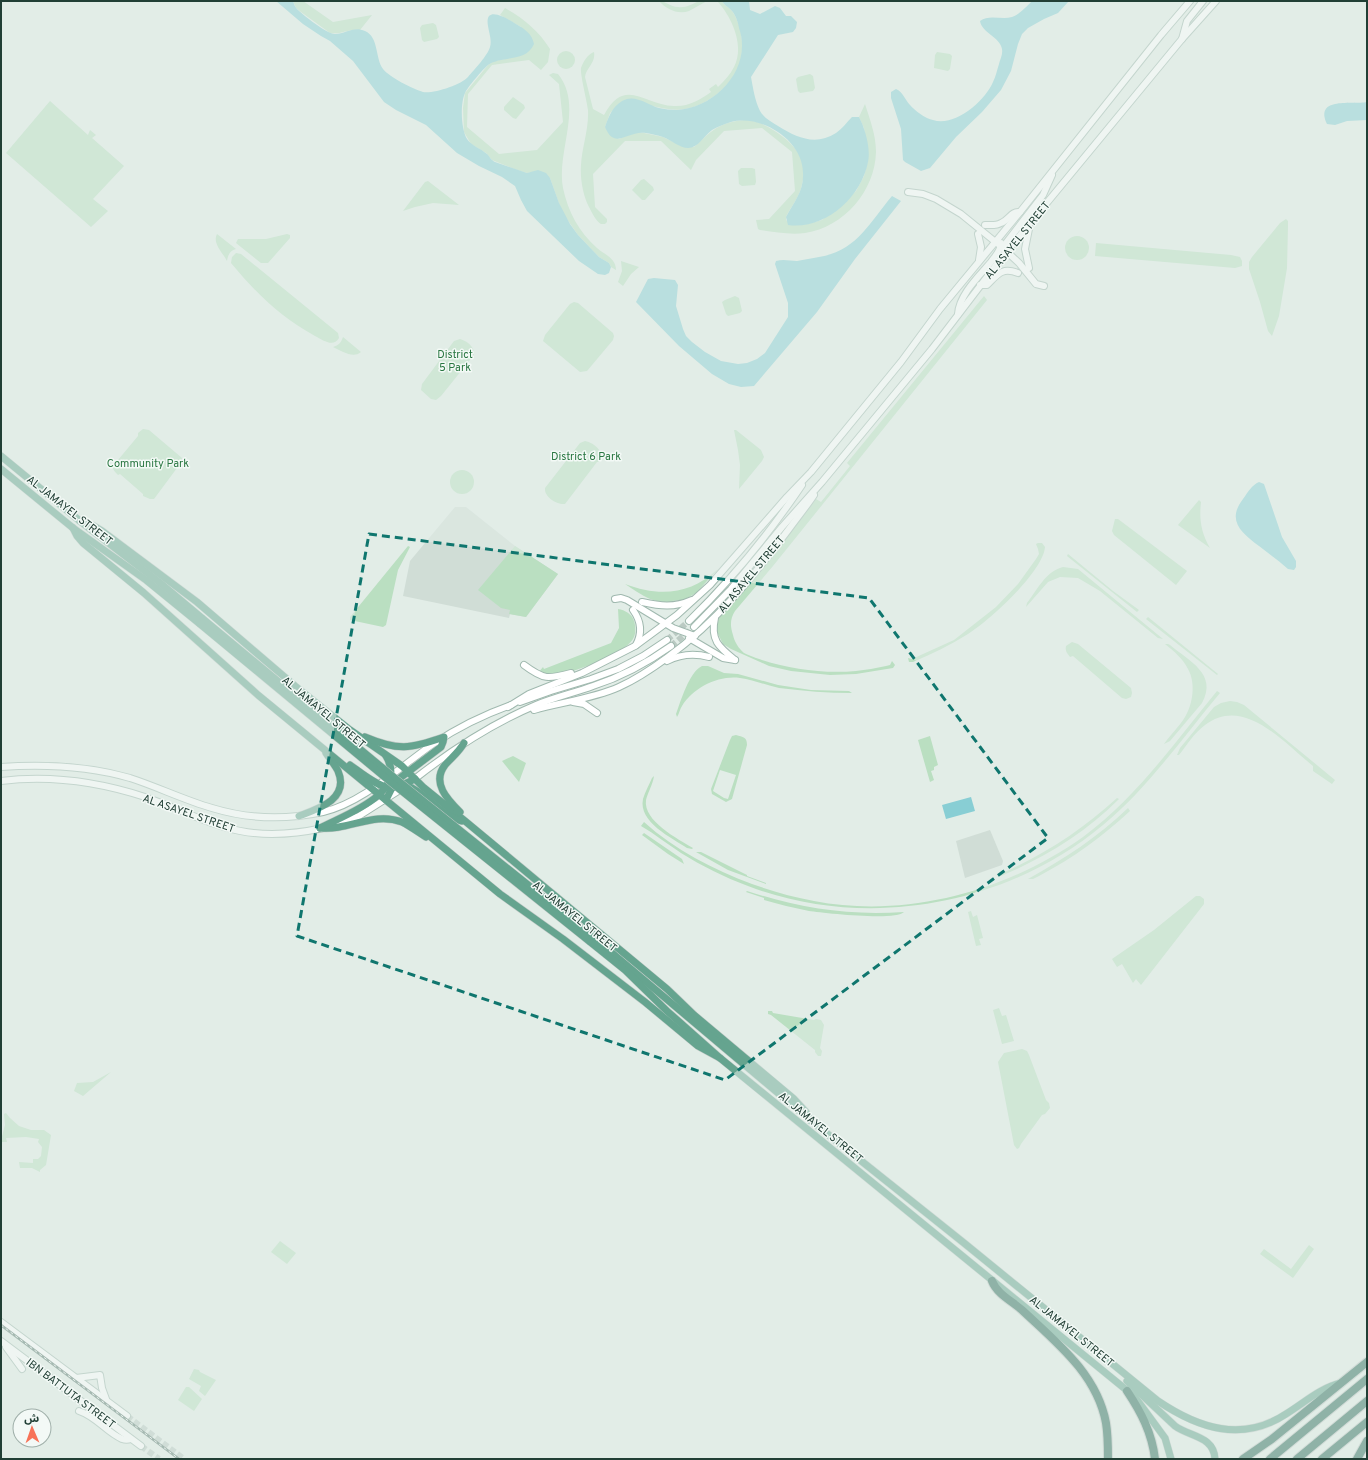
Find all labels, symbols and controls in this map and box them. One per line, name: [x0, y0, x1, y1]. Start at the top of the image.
street label: AL ASAYEL STREET: [982, 199, 1054, 283]
park label: District 5 Park: [437, 348, 473, 375]
park label: District 6 Park: [551, 450, 621, 464]
park label: Community Park: [107, 457, 189, 471]
street label: AL JAMAYEL STREET: [24, 473, 115, 549]
street label: AL ASAYEL STREET: [715, 533, 788, 616]
street label: AL JAMAYEL STREET: [279, 674, 368, 752]
street label: AL ASAYEL STREET: [141, 792, 237, 836]
street label: AL JAMAYEL STREET: [529, 878, 620, 955]
street label: AL JAMAYEL STREET: [775, 1089, 866, 1166]
street label: AL JAMAYEL STREET: [1026, 1293, 1117, 1370]
street label: IBN BATTUTA STREET: [23, 1356, 118, 1432]
north arrow: [12, 1408, 52, 1448]
text: ش: [24, 1412, 39, 1426]

